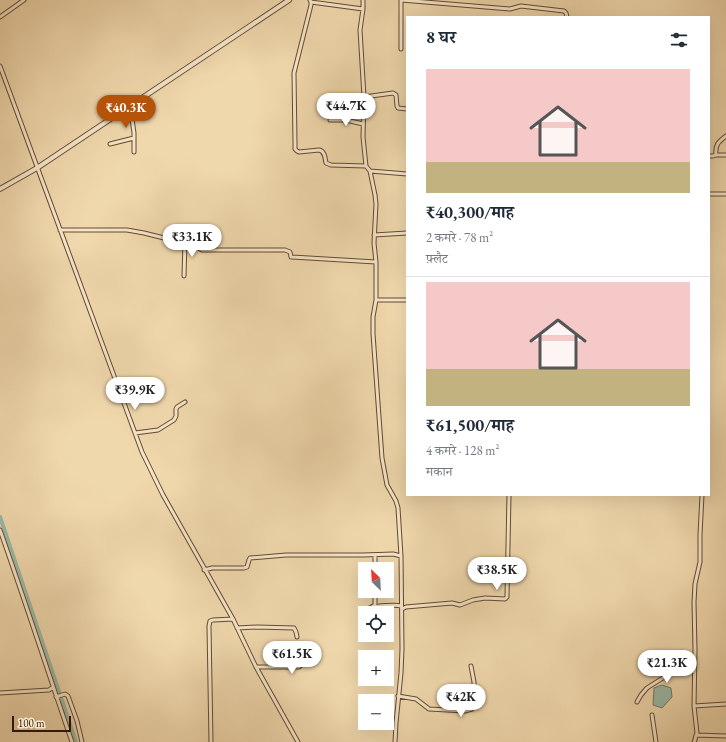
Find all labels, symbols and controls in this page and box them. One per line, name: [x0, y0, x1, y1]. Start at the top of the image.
text: 8 घर: [426, 26, 456, 48]
icon: filters: [668, 29, 690, 51]
pin: ₹44.7K: [313, 93, 379, 127]
pin: ₹40.3K: [93, 95, 159, 129]
icon: home: [522, 95, 594, 167]
text: ₹44.7K: [326, 97, 366, 114]
text: ₹40.3K: [106, 99, 146, 116]
text: ₹40,300/माह: [426, 201, 514, 223]
pin: ₹33.1K: [159, 224, 225, 258]
text: ₹33.1K: [172, 228, 212, 245]
text: 2 कमरे · 78 m²: [426, 229, 493, 246]
text: फ़्लैट: [426, 250, 448, 267]
icon: home: [522, 308, 594, 380]
pin: ₹39.9K: [102, 377, 168, 411]
text: ₹39.9K: [115, 381, 155, 398]
text: ₹61,500/माह: [426, 414, 514, 436]
text: 4 कमरे · 128 m²: [426, 442, 499, 459]
text: मकान: [426, 463, 452, 480]
pin: ₹38.5K: [464, 557, 530, 591]
text: ₹38.5K: [477, 561, 517, 578]
north arrow: [358, 562, 394, 598]
map controls: [358, 562, 394, 730]
button: locate: [358, 606, 394, 642]
pin: ₹61.5K: [259, 641, 325, 675]
text: ₹61.5K: [272, 645, 312, 662]
button: +: [358, 650, 394, 686]
pin: ₹21.3K: [634, 650, 700, 684]
text: ₹21.3K: [647, 654, 687, 671]
pin: ₹42K: [437, 684, 485, 718]
text: ₹42K: [446, 688, 476, 705]
button: −: [358, 694, 394, 730]
scale bar: [12, 714, 71, 733]
text: 100 m: [18, 716, 45, 730]

